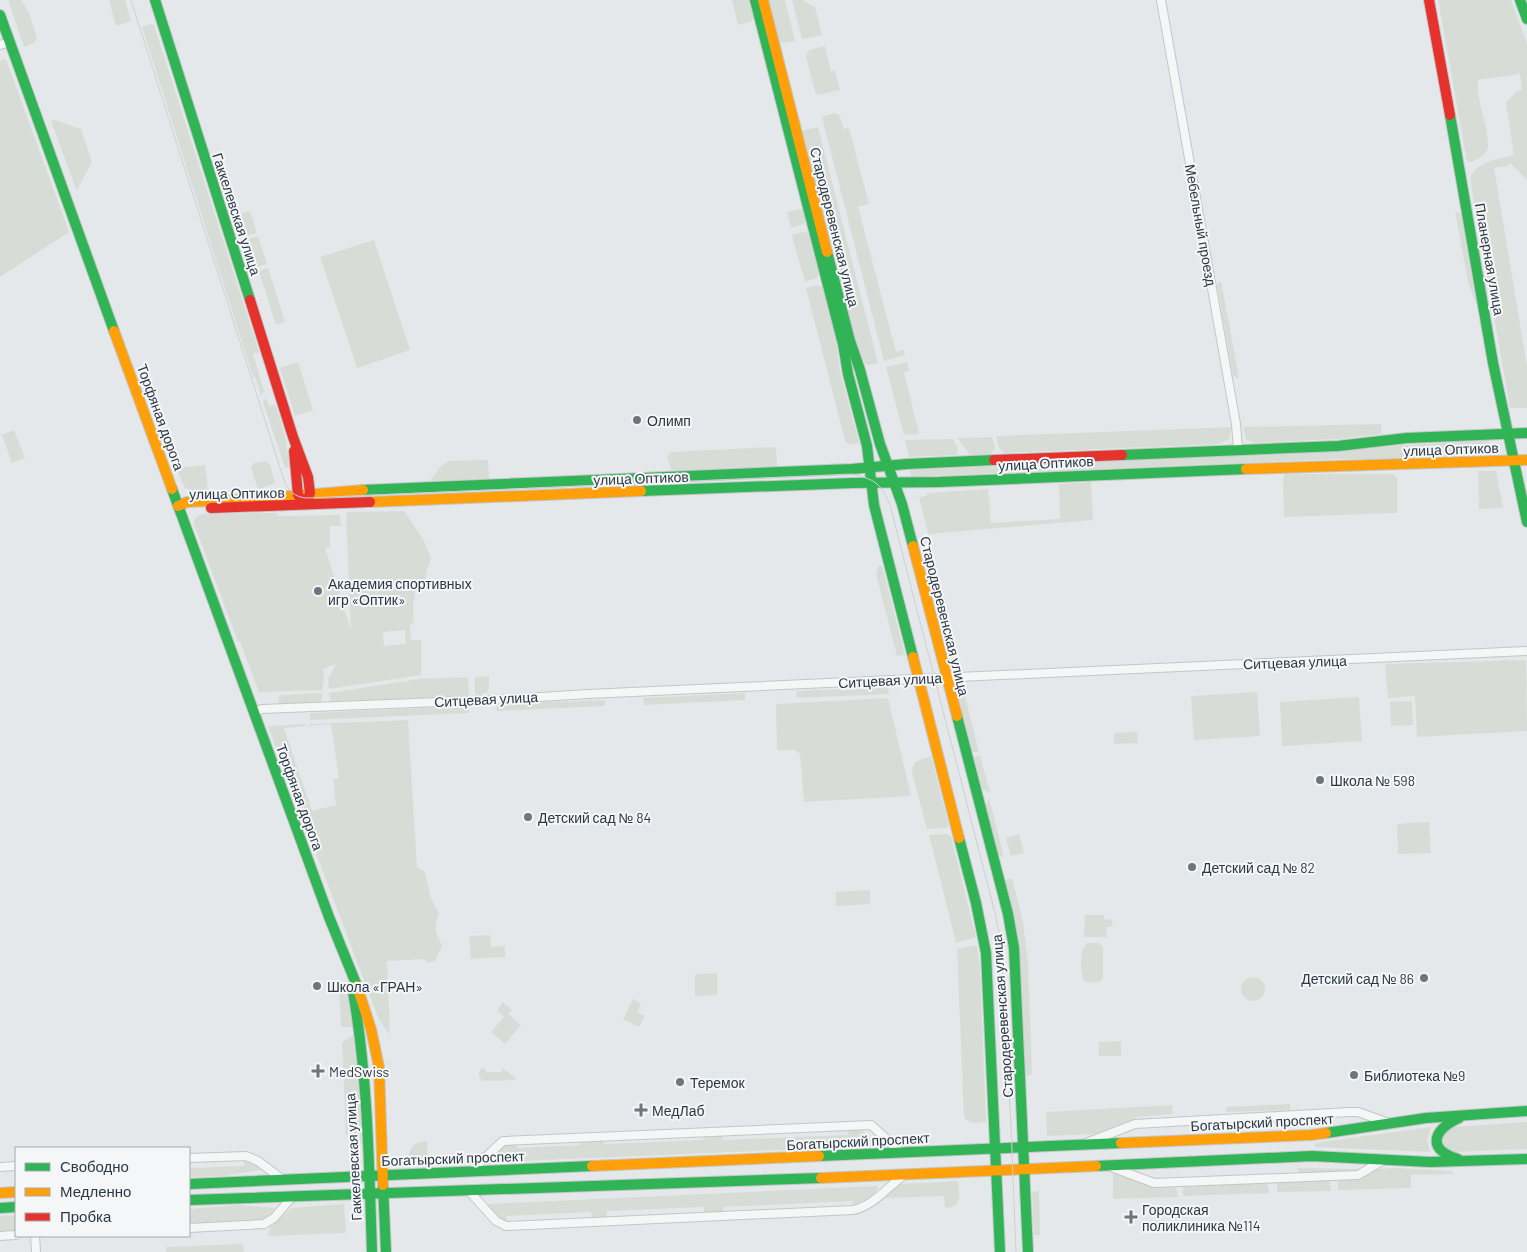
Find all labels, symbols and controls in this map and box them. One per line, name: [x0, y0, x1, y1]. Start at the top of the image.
street label: Стародеревенская улица: [807, 145, 863, 309]
street label: Гаккелевская улица: [209, 151, 265, 278]
street label: Мебельный проезд: [1182, 163, 1220, 287]
street label: Планерная улица: [1472, 202, 1508, 317]
street label: Торфяная дорога: [134, 361, 188, 473]
place label: Олимп: [647, 412, 691, 429]
marker: Олимп: [631, 414, 643, 426]
street label: улица Оптиков: [1403, 439, 1499, 459]
street label: улица Оптиков: [998, 452, 1094, 474]
street label: улица Оптиков: [593, 468, 689, 488]
street label: улица Оптиков: [189, 484, 285, 502]
street label: Стародеревенская улица: [917, 534, 973, 698]
place label: Академия спортивных игр «Оптик»: [328, 575, 472, 608]
marker: Академия спортивных игр «Оптик»: [312, 585, 324, 597]
street label: Ситцевая улица: [1243, 652, 1347, 672]
street label: Ситцевая улица: [838, 669, 943, 691]
street label: Ситцевая улица: [434, 688, 539, 710]
street label: Торфяная дорога: [273, 741, 327, 853]
place label: Школа № 598: [1330, 772, 1415, 789]
marker: Школа № 598: [1314, 774, 1326, 786]
place label: Детский сад № 84: [538, 809, 651, 826]
marker: Детский сад № 84: [522, 811, 534, 823]
place label: Детский сад № 82: [1202, 859, 1315, 876]
marker: Детский сад № 82: [1186, 861, 1198, 873]
street label: Стародеревенская улица: [988, 933, 1016, 1098]
place label: Детский сад № 86: [1301, 970, 1414, 987]
marker: Детский сад № 86: [1418, 972, 1430, 984]
place label: Школа «ГРАН»: [327, 978, 423, 995]
marker: Школа «ГРАН»: [311, 980, 323, 992]
place label: MedSwiss: [329, 1063, 389, 1080]
marker: MedSwiss: [311, 1064, 325, 1078]
place label: Библиотека №9: [1364, 1067, 1465, 1084]
marker: Библиотека №9: [1348, 1069, 1360, 1081]
place label: Теремок: [690, 1074, 746, 1091]
marker: Теремок: [674, 1076, 686, 1088]
street label: Гаккелевская улица: [341, 1093, 365, 1221]
place label: МедЛаб: [652, 1102, 704, 1119]
marker: МедЛаб: [634, 1103, 648, 1117]
street label: Богатырский проспект: [1190, 1110, 1335, 1134]
street label: Богатырский проспект: [786, 1129, 931, 1153]
legend: [15, 1147, 190, 1237]
street label: Богатырский проспект: [381, 1147, 525, 1169]
text: Свободно: [60, 1157, 129, 1175]
text: Медленно: [60, 1182, 131, 1200]
place label: Городская поликлиника №114: [1142, 1201, 1260, 1234]
text: Пробка: [60, 1207, 112, 1225]
marker: Городская поликлиника №114: [1124, 1210, 1138, 1224]

